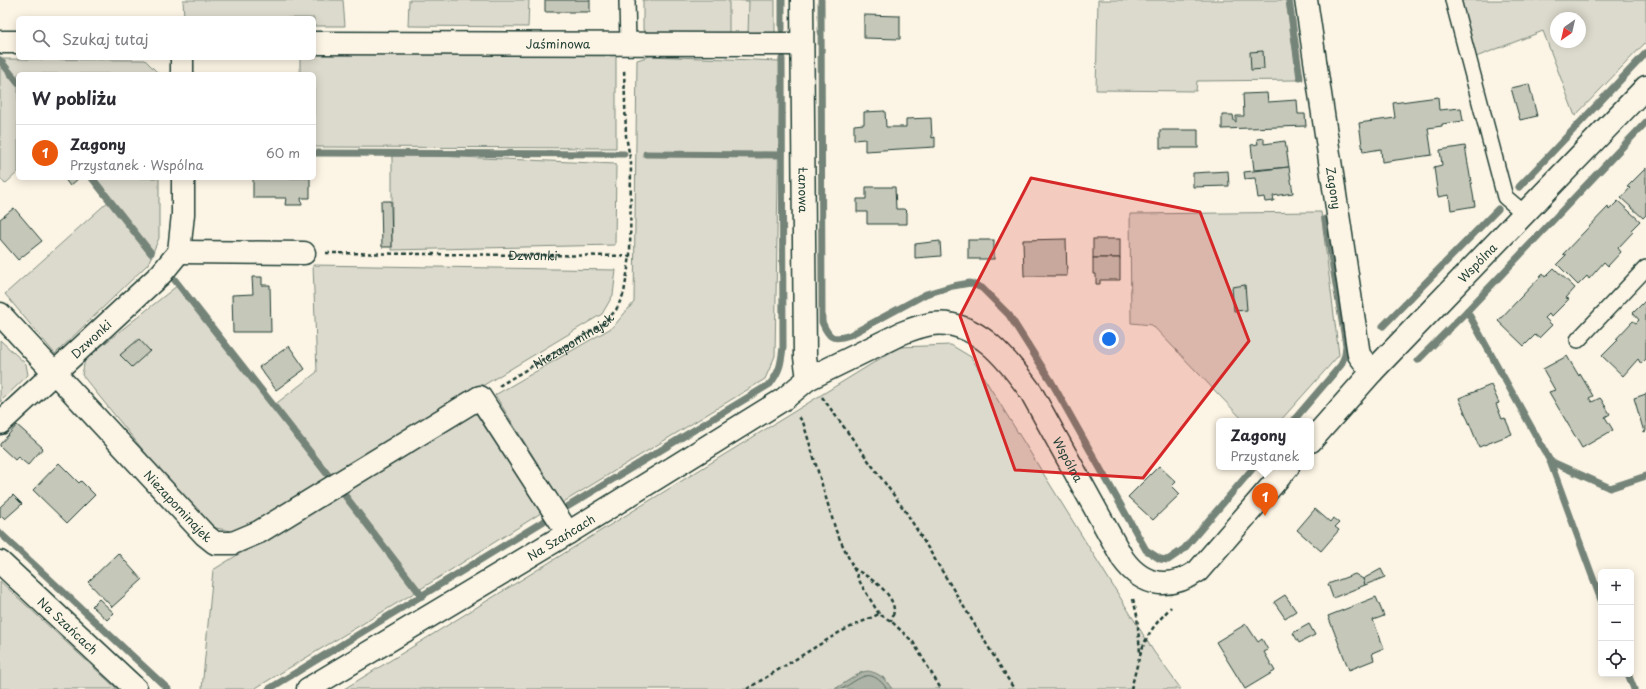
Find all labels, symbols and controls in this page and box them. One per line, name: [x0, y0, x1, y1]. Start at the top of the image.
north arrow: [1550, 12, 1586, 48]
search box: [16, 16, 316, 60]
icon: search: [30, 27, 52, 49]
text: Szukaj tutaj: [62, 27, 149, 50]
street label: Jaśminowa: [526, 34, 591, 53]
text: W pobliżu: [32, 85, 117, 111]
text: Zagony: [70, 132, 126, 155]
text: 1: [42, 143, 48, 162]
text: 60 m: [266, 143, 300, 162]
text: Przystanek · Wspólna: [70, 155, 204, 174]
street label: Łanowa: [794, 166, 813, 213]
street label: Zagony: [1322, 166, 1346, 210]
street label: Wspólna: [1454, 238, 1501, 286]
street label: Dzwonki: [508, 246, 558, 264]
street label: Niezapominajek: [529, 309, 618, 373]
street label: Dzwonki: [67, 315, 115, 362]
your location: [1099, 329, 1119, 349]
popup: [1216, 418, 1314, 470]
text: Zagony: [1230, 423, 1286, 446]
street label: Wspólna: [1048, 434, 1088, 486]
text: Przystanek: [1230, 446, 1300, 465]
street label: Niezapominajek: [140, 466, 216, 546]
pin: 1: [1252, 483, 1278, 516]
street label: Na Szańcach: [524, 510, 598, 565]
map controls: [1598, 569, 1634, 677]
button: +: [1598, 569, 1634, 605]
street label: Na Szańcach: [34, 593, 102, 658]
button: −: [1598, 605, 1634, 641]
button: locate: [1598, 641, 1634, 677]

